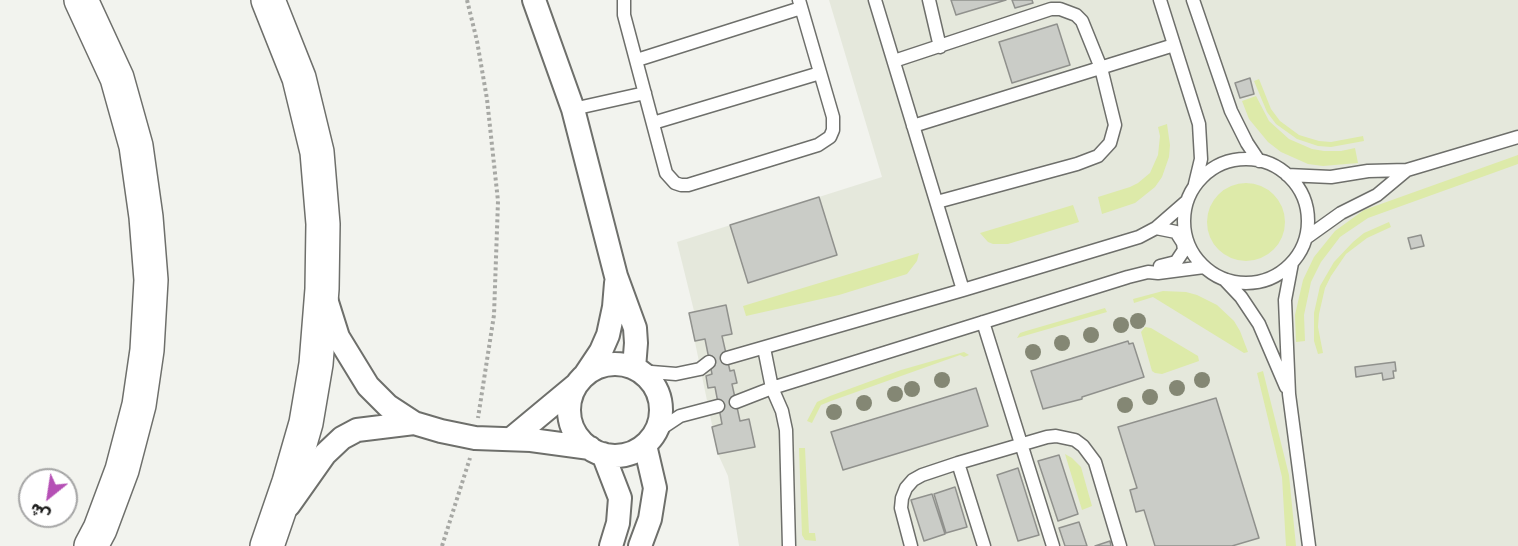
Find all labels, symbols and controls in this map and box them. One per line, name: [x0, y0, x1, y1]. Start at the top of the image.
north arrow: [18, 468, 78, 528]
text: ش: [26, 499, 53, 526]

